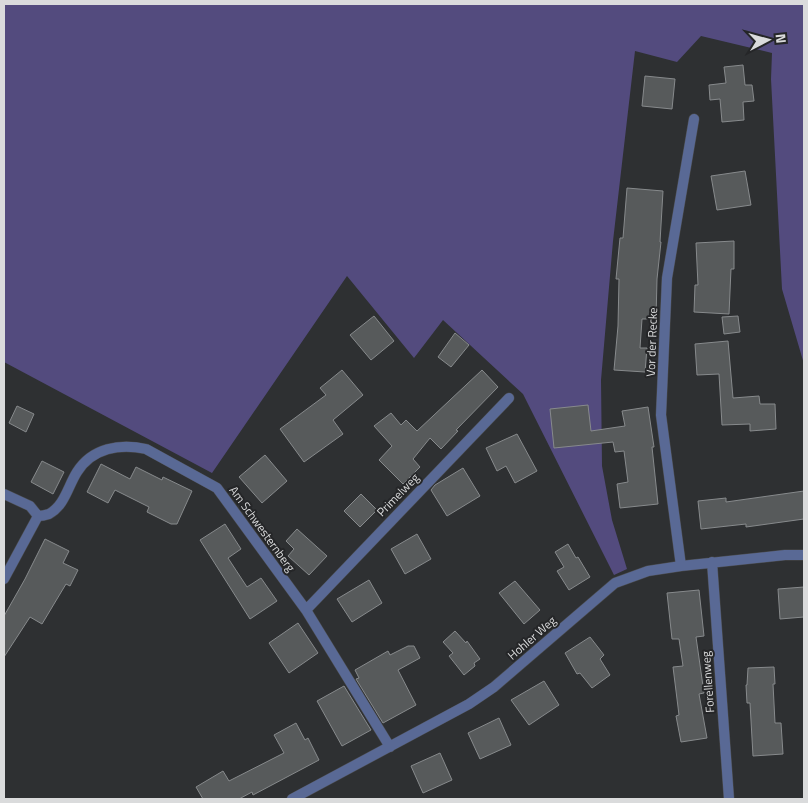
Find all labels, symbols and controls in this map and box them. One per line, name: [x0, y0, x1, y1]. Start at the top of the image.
north arrow: [743, 15, 793, 65]
text: N: [770, 33, 792, 45]
street label: Vor der Recke: [641, 307, 662, 377]
street label: Primelweg: [372, 469, 423, 521]
street label: Am Schwesternberg: [225, 482, 300, 576]
street label: Hohler Weg: [503, 611, 560, 664]
street label: Forellenweg: [696, 651, 719, 714]

